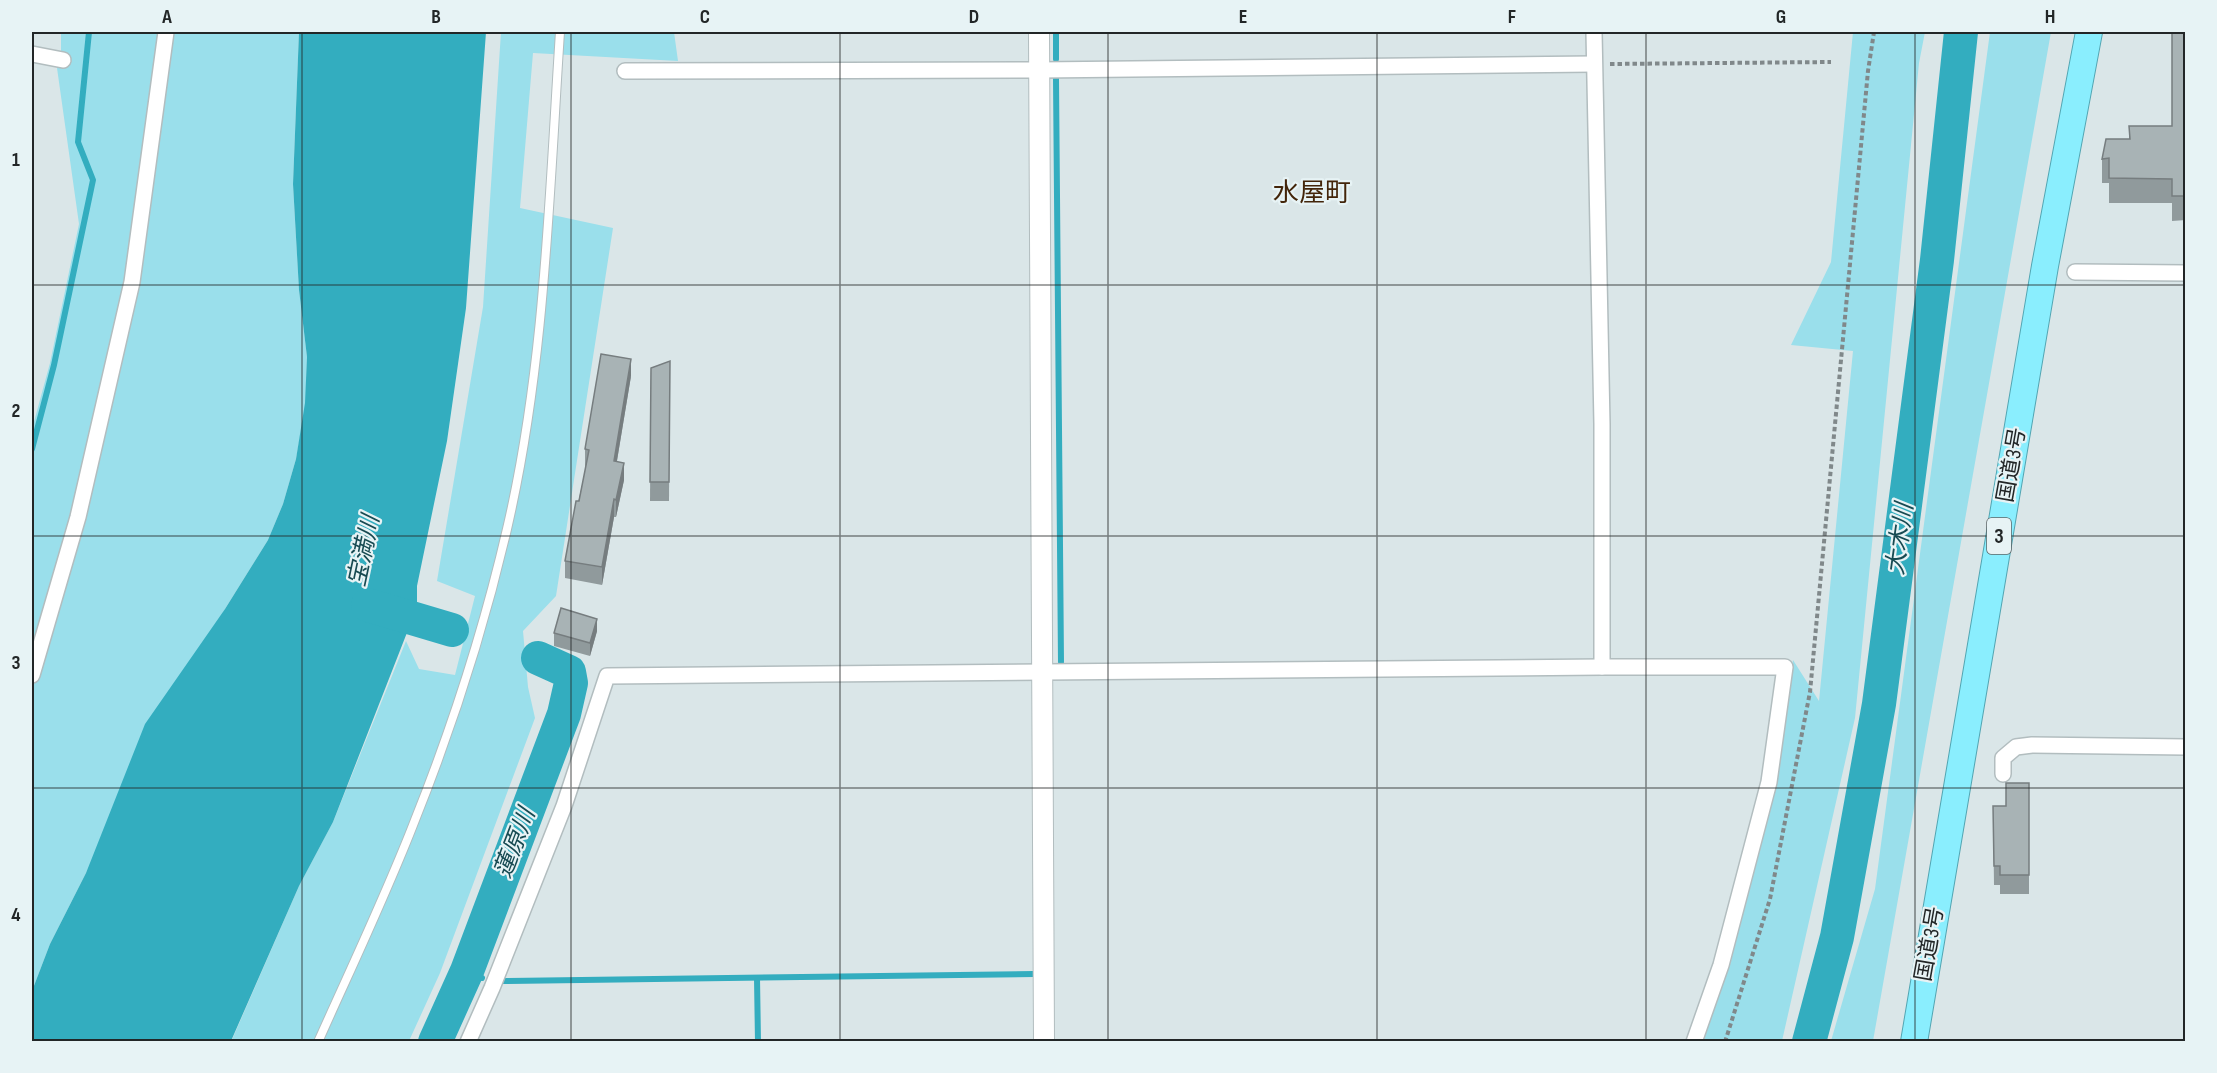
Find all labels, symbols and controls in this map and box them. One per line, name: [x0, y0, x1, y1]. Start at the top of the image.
text: A: [161, 5, 172, 29]
text: B: [431, 5, 441, 29]
text: C: [700, 5, 710, 29]
text: D: [969, 5, 979, 29]
text: E: [1239, 5, 1247, 29]
text: F: [1508, 5, 1516, 29]
text: G: [1776, 5, 1786, 29]
text: H: [2045, 5, 2055, 29]
text: 1: [12, 148, 20, 172]
district label: 水屋町: [1273, 178, 1351, 209]
text: 2: [12, 399, 20, 423]
street label: 国道3号: [1992, 426, 2032, 504]
water label: 大木川: [1881, 498, 1920, 577]
water label: 宝満川: [342, 510, 386, 589]
road number: 3: [1987, 518, 2011, 554]
text: 3: [12, 651, 21, 675]
water label: 蓮原川: [489, 801, 543, 882]
text: 4: [11, 903, 21, 927]
street label: 国道3号: [1910, 905, 1950, 983]

